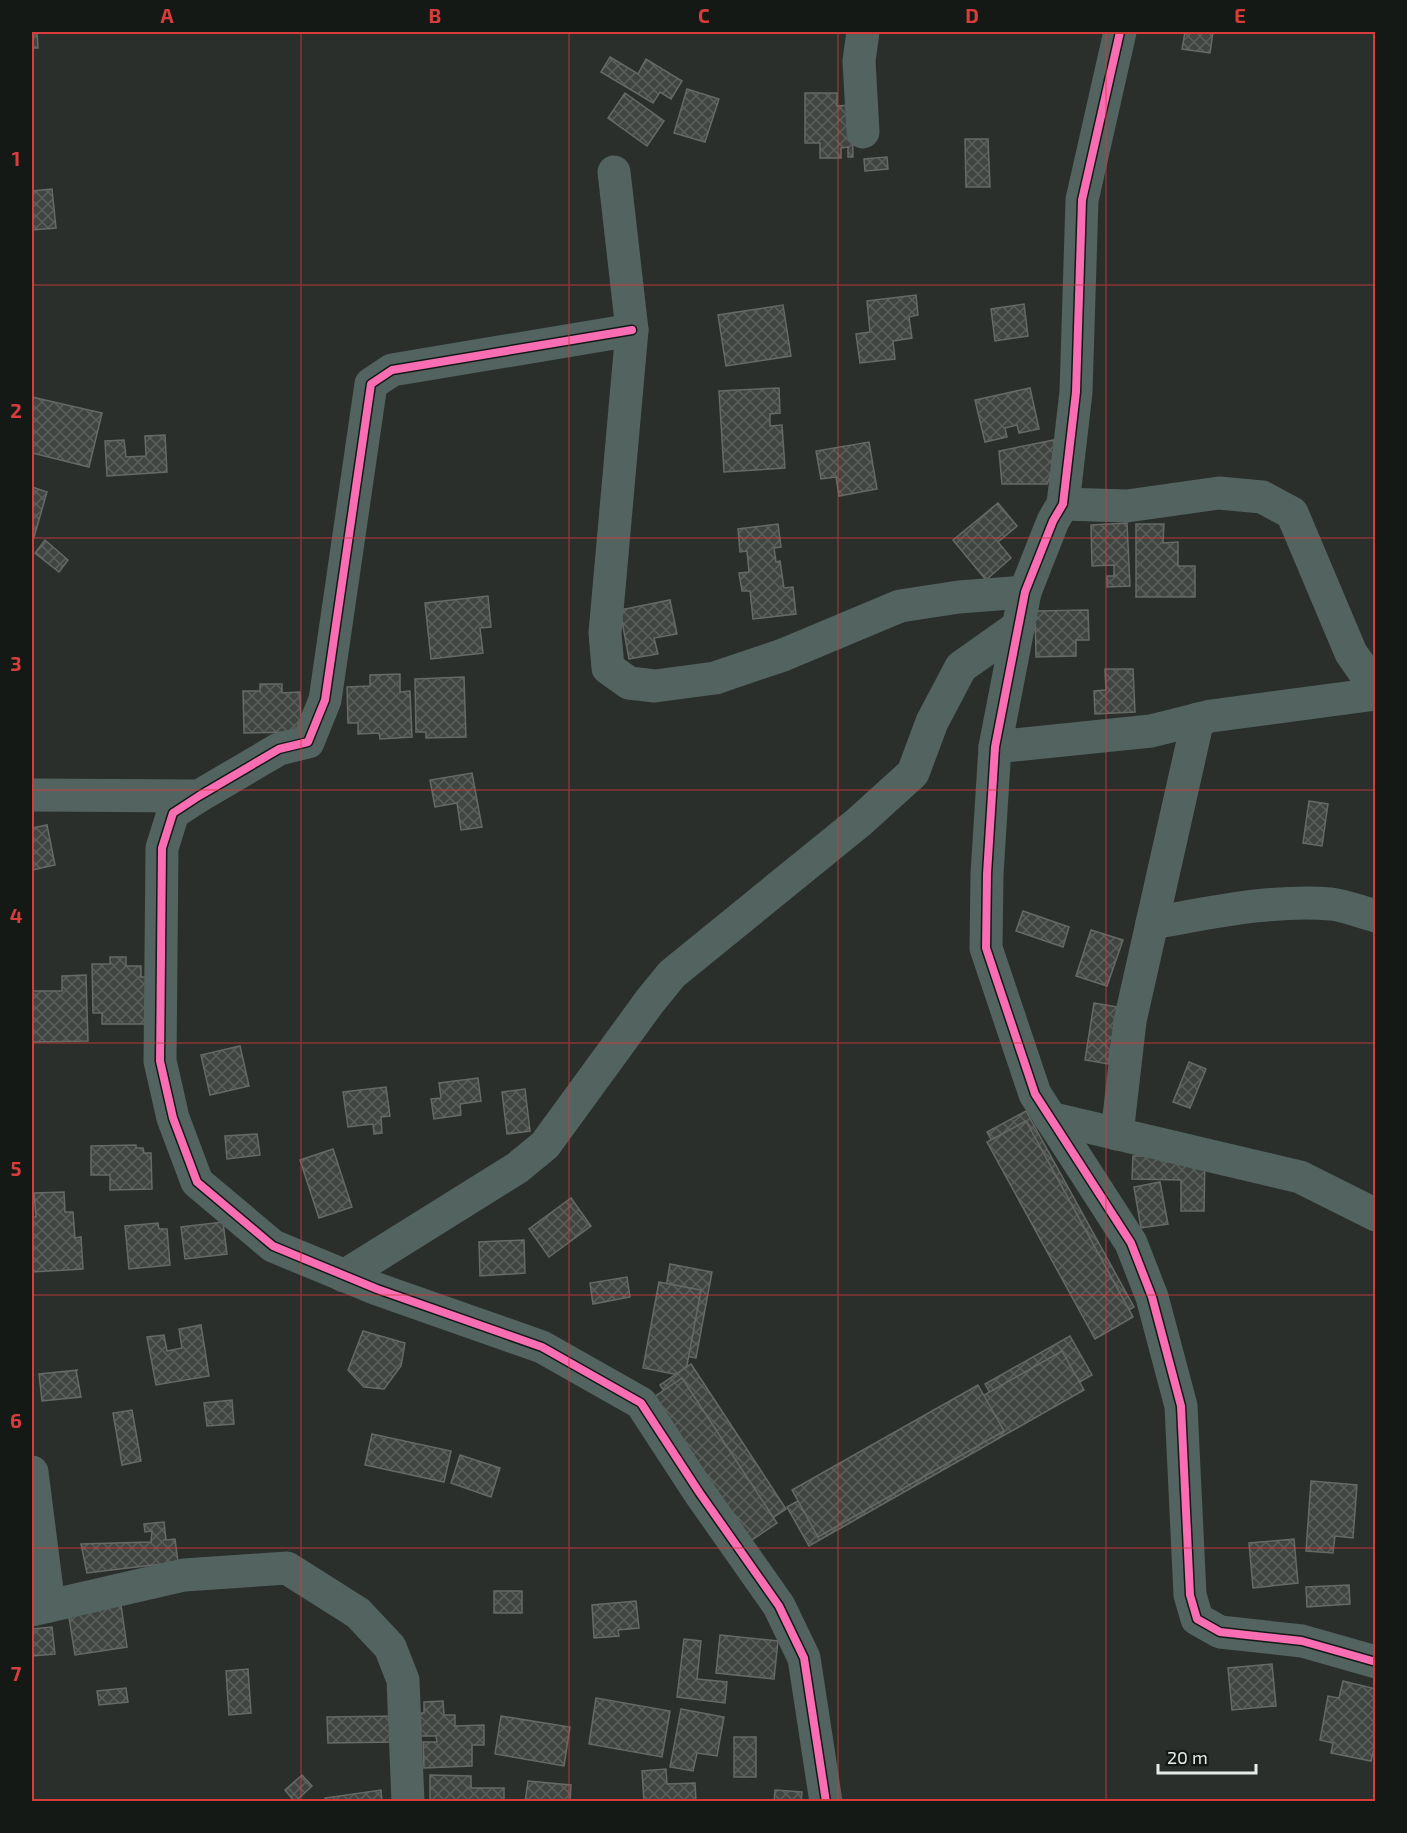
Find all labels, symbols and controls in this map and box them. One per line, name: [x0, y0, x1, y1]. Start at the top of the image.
text: A: [160, 3, 174, 27]
text: B: [429, 3, 441, 27]
text: C: [698, 3, 710, 27]
text: D: [965, 3, 979, 27]
text: E: [1234, 3, 1246, 27]
text: 1: [12, 146, 20, 170]
text: 2: [10, 398, 22, 422]
text: 3: [10, 651, 22, 675]
text: 4: [10, 903, 23, 927]
text: 5: [10, 1156, 22, 1180]
text: 6: [10, 1408, 22, 1432]
text: 7: [11, 1661, 22, 1685]
scale bar: [1158, 1737, 1256, 1775]
text: 20 m: [1167, 1746, 1208, 1768]

